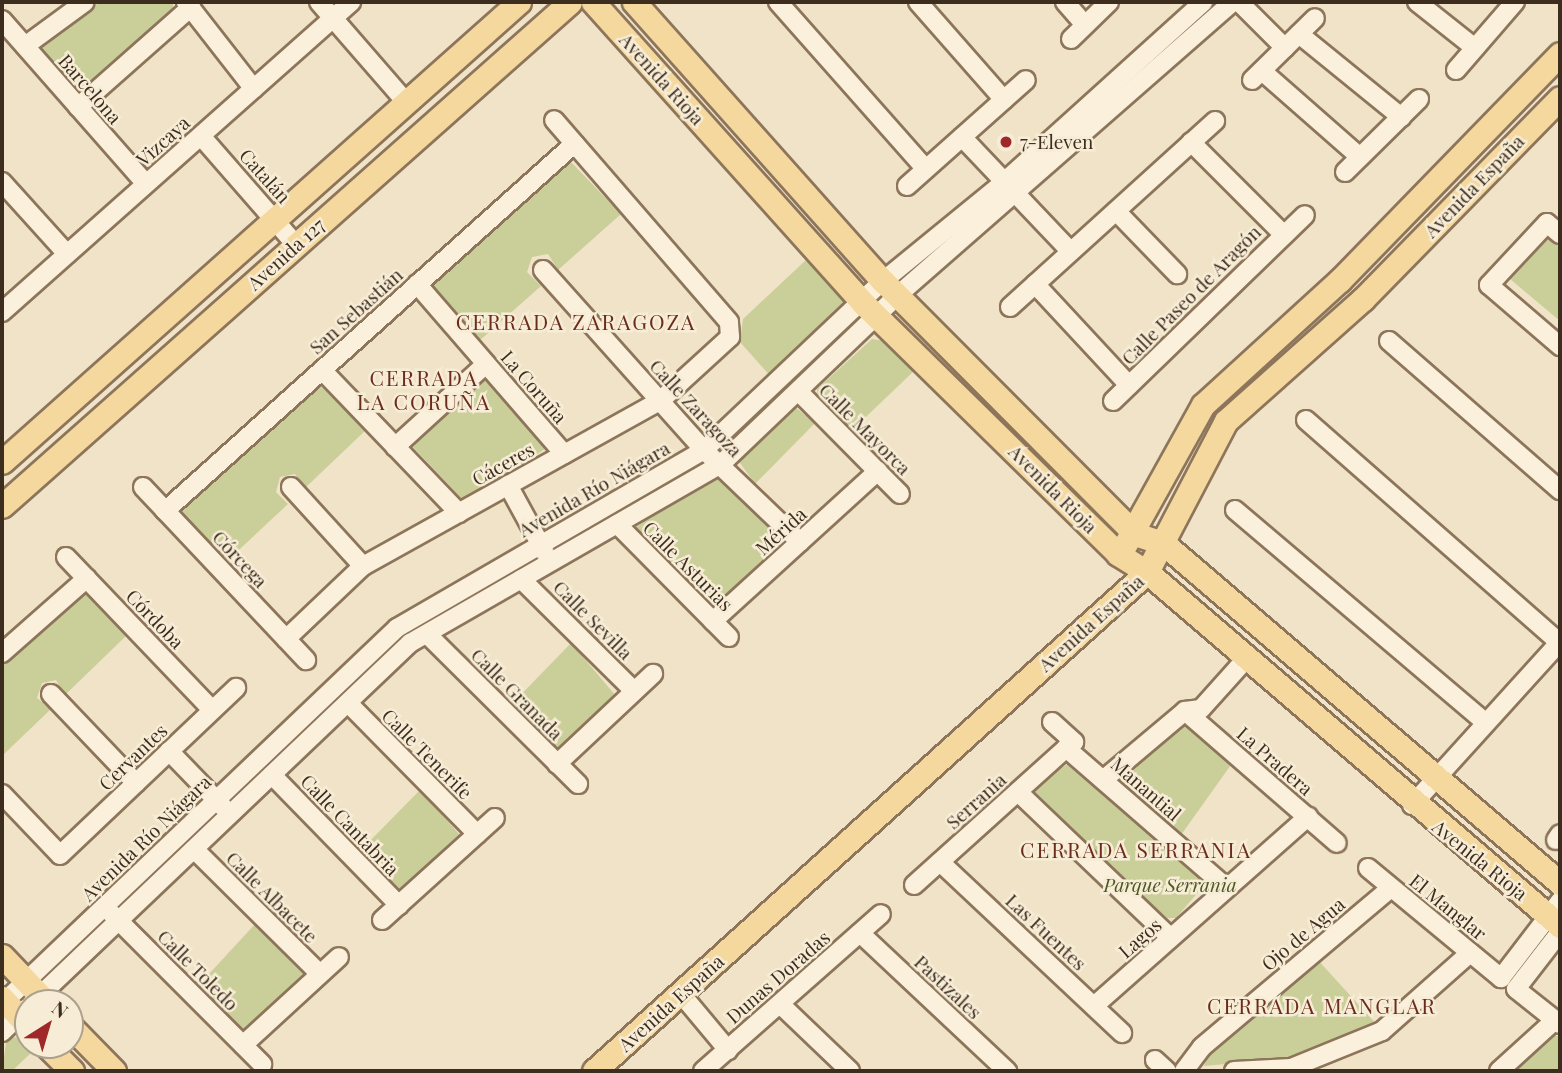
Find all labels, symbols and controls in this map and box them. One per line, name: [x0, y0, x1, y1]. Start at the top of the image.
street label: Avenida Rioja: [615, 28, 709, 130]
street label: Barcelona: [54, 50, 126, 128]
street label: Vizcaya: [132, 111, 194, 171]
street label: Avenida España: [1419, 130, 1529, 242]
place label: 7-Eleven: [1020, 131, 1093, 153]
marker: 7-Eleven: [998, 134, 1014, 150]
street label: Catalán: [235, 144, 295, 208]
street label: Avenida 127: [242, 213, 330, 295]
street label: Calle Paseo de Aragón: [1116, 220, 1266, 370]
street label: San Sebastián: [305, 263, 407, 359]
district label: CERRADA ZARAGOZA: [458, 308, 694, 334]
street label: La Coruña: [496, 346, 572, 428]
street label: Calle Zaragoza: [645, 355, 747, 461]
district label: CERRADA LA CORUÑA: [358, 364, 490, 414]
street label: Calle Mayorca: [815, 379, 915, 479]
street label: Avenida Río Niágara: [514, 436, 674, 542]
street label: Cáceres: [468, 438, 538, 490]
street label: Avenida Rioja: [1004, 440, 1102, 538]
street label: Mérida: [751, 502, 811, 560]
street label: Calle Asturias: [638, 516, 738, 616]
street label: Córcega: [208, 526, 272, 592]
street label: Avenida España: [1034, 570, 1148, 676]
street label: Calle Sevilla: [549, 576, 637, 664]
street label: Córdoba: [121, 585, 189, 653]
street label: Calle Granada: [466, 643, 568, 745]
street label: Calle Tenerife: [377, 704, 477, 804]
street label: Cervantes: [94, 719, 172, 795]
street label: La Pradera: [1232, 722, 1318, 800]
street label: Manantial: [1106, 752, 1186, 826]
street label: Serrania: [941, 768, 1011, 834]
street label: Avenida Río Niágara: [76, 770, 216, 906]
street label: Calle Cantabria: [296, 770, 404, 880]
street label: Avenida Rioja: [1428, 815, 1532, 905]
district label: CERRADA SERRANIA: [1022, 836, 1250, 862]
street label: Calle Albacete: [221, 846, 323, 948]
street label: El Manglar: [1405, 869, 1491, 945]
park label: Parque Serrania: [1103, 874, 1237, 896]
street label: Las Fuentes: [1001, 889, 1091, 975]
street label: Ojo de Agua: [1257, 892, 1349, 976]
street label: Lagos: [1114, 913, 1166, 963]
street label: Calle Toledo: [153, 925, 243, 1015]
street label: Dunas Doradas: [722, 926, 834, 1028]
street label: Avenida España: [614, 950, 728, 1056]
street label: Pastizales: [910, 950, 986, 1024]
north arrow: [14, 989, 84, 1059]
district label: CERRADA MANGLAR: [1209, 992, 1435, 1018]
text: N: [47, 994, 74, 1023]

